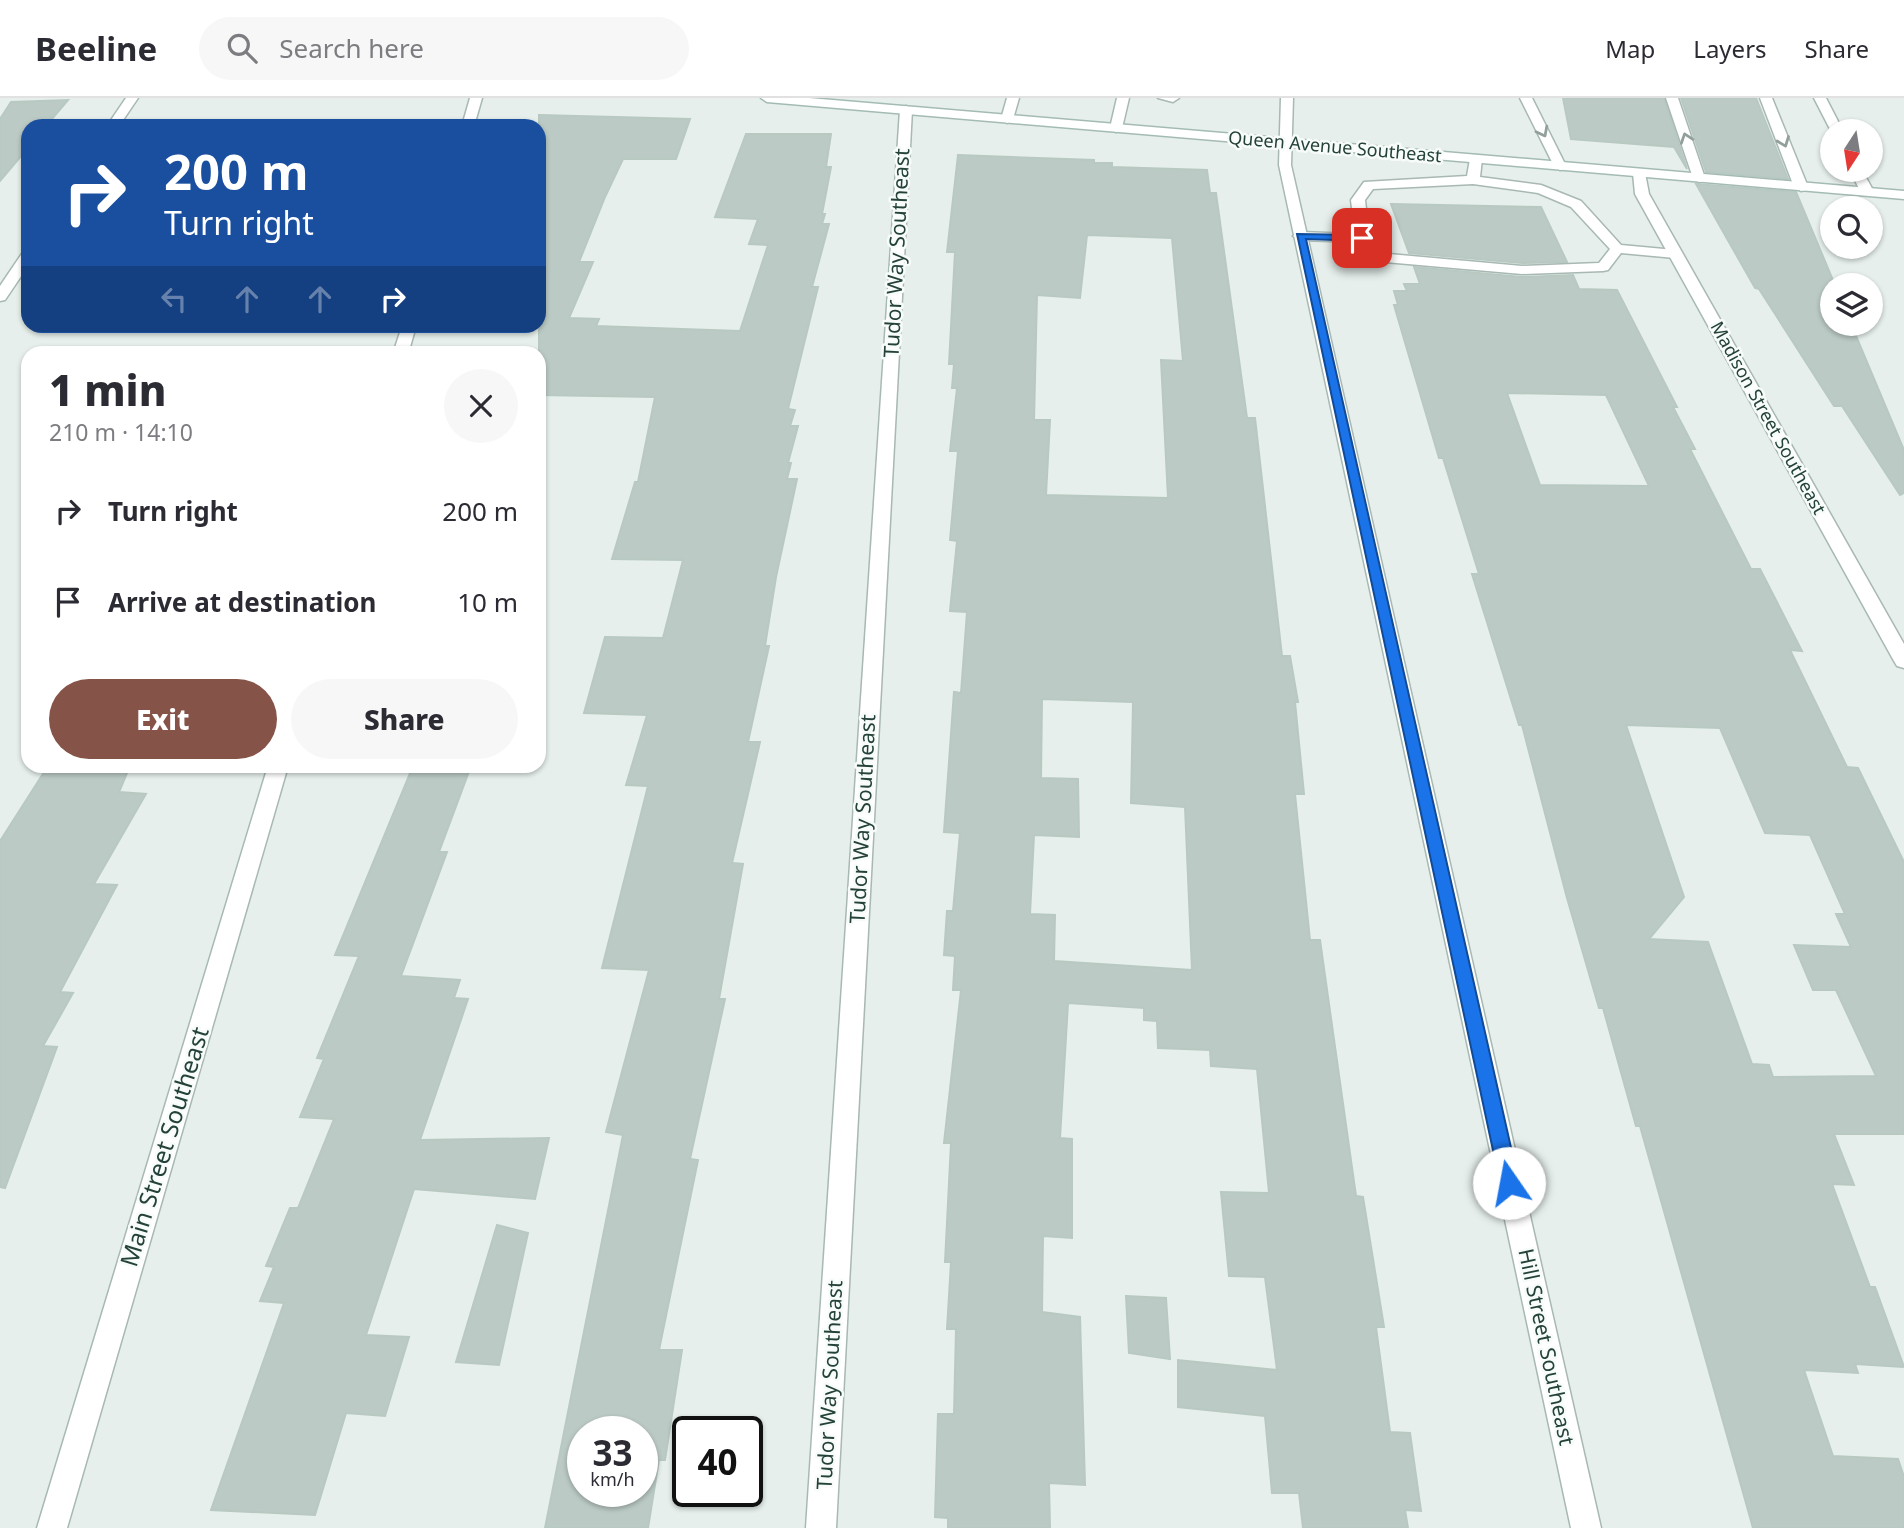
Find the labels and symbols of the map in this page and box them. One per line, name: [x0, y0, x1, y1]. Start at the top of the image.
north arrow: [1820, 119, 1883, 182]
street label: Queen Avenue Southeast: [1227, 125, 1443, 167]
one-way arrow: [1535, 125, 1549, 137]
one-way arrow: [1680, 133, 1694, 145]
one-way arrow: [1776, 136, 1790, 148]
street label: Tudor Way Southeast: [877, 147, 915, 358]
pin: [1332, 208, 1392, 268]
street label: Madison Street Southeast: [1706, 317, 1832, 519]
street label: Tudor Way Southeast: [843, 713, 881, 924]
street label: Main Street Southeast: [111, 1022, 216, 1270]
position arrow: [1472, 1146, 1546, 1220]
street label: Hill Street Southeast: [1512, 1246, 1582, 1448]
street label: Tudor Way Southeast: [810, 1279, 848, 1490]
speed limit sign: 40: [672, 1416, 763, 1507]

